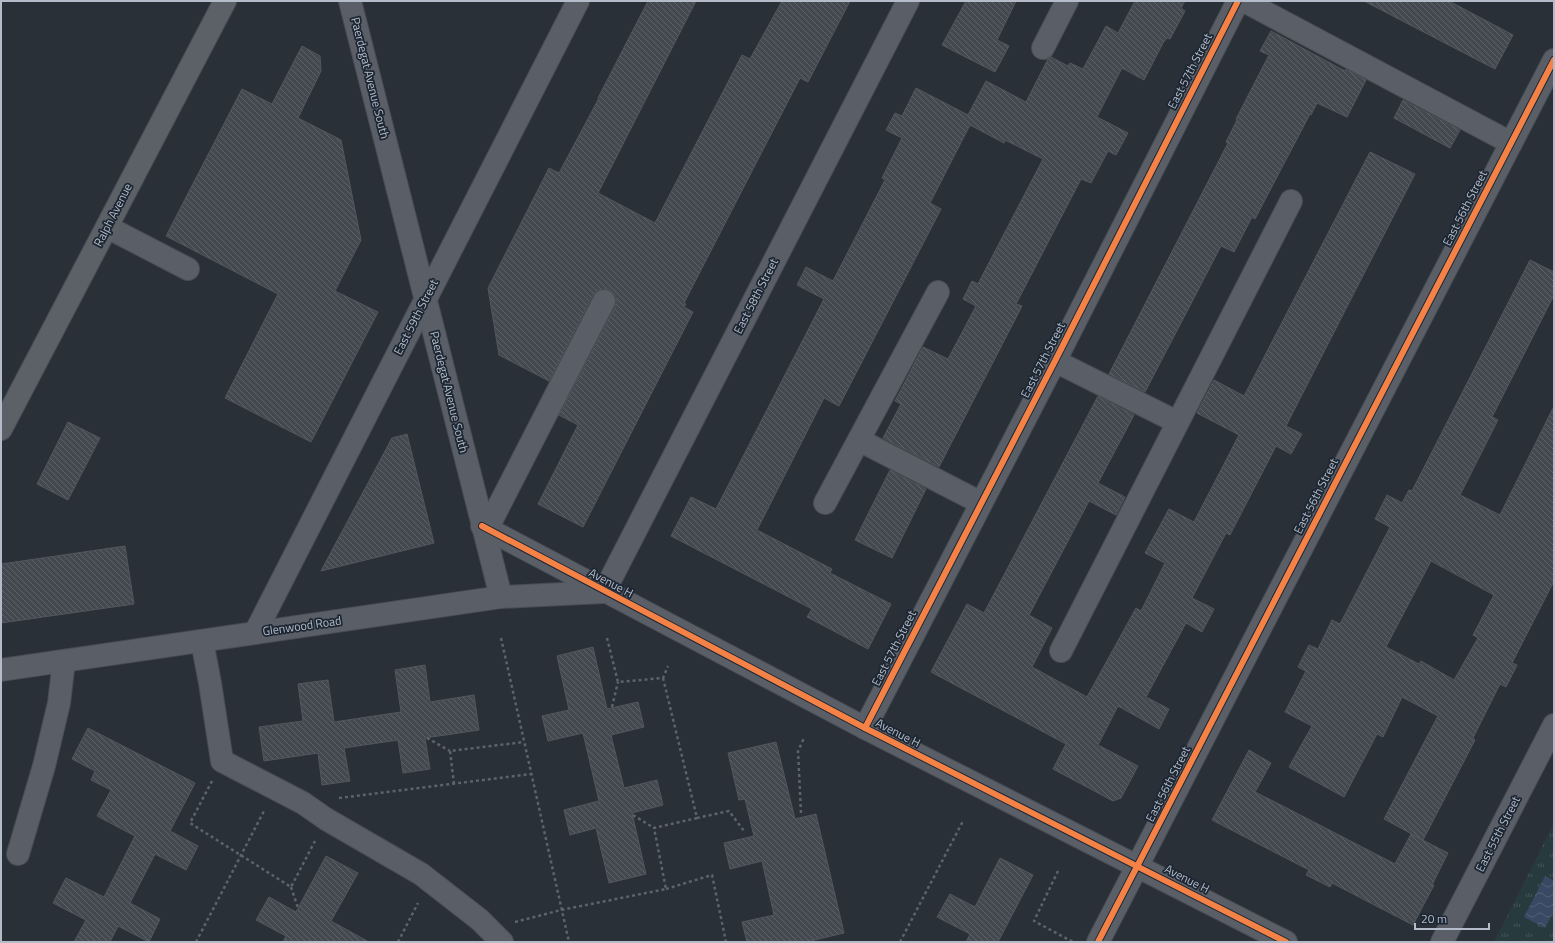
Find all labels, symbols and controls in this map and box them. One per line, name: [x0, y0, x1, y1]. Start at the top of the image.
street label: Paerdegat Avenue South: [346, 15, 395, 141]
street label: East 57th Street: [1162, 29, 1217, 112]
street label: East 56th Street: [1437, 166, 1492, 249]
street label: Ralph Avenue: [88, 180, 137, 250]
street label: East 58th Street: [728, 254, 783, 337]
street label: East 59th Street: [388, 275, 443, 358]
street label: East 57th Street: [1015, 318, 1070, 401]
street label: Paerdegat Avenue South: [425, 329, 474, 455]
street label: East 56th Street: [1288, 454, 1343, 537]
street label: Avenue H: [585, 563, 637, 602]
street label: East 57th Street: [866, 606, 921, 689]
street label: Glenwood Road: [261, 611, 343, 640]
street label: Avenue H: [872, 713, 924, 752]
street label: East 56th Street: [1140, 742, 1195, 825]
street label: East 55th Street: [1470, 792, 1525, 875]
street label: Avenue H: [1161, 859, 1213, 898]
scale bar: [1415, 905, 1489, 931]
text: 20 m: [1421, 909, 1447, 928]

